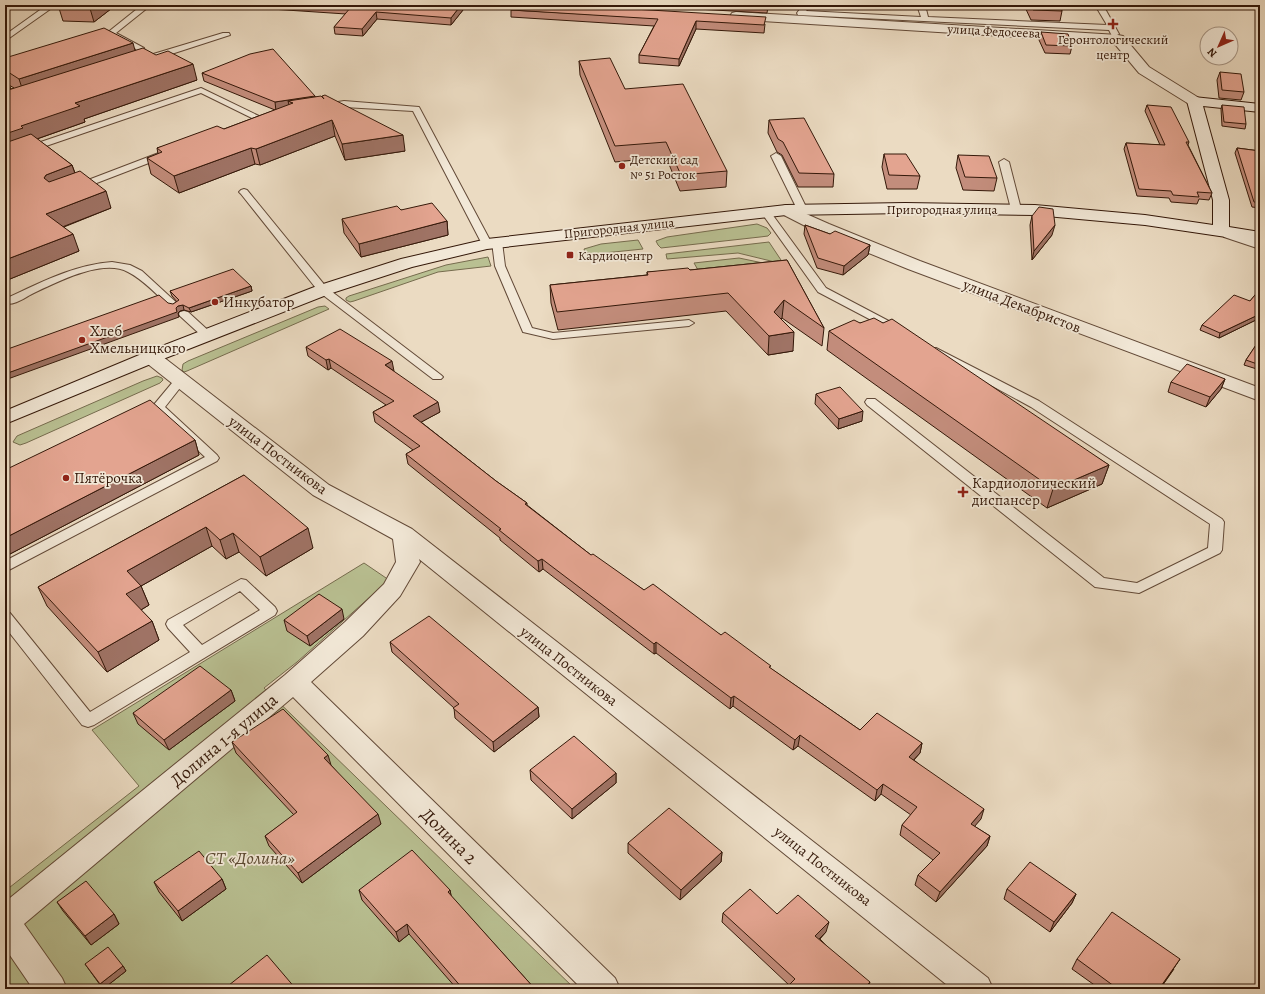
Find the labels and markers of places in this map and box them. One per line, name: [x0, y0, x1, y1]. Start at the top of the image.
marker: Геронтологический центр: [1107, 18, 1119, 30]
place label: Геронтологический центр: [1058, 31, 1169, 63]
place label: Детский сад № 51 Росток: [630, 151, 698, 183]
marker: Детский сад № 51 Росток: [617, 161, 627, 171]
place label: Кардиоцентр: [578, 247, 653, 264]
marker: Кардиоцентр: [565, 250, 575, 260]
place label: Инкубатор: [223, 292, 294, 312]
marker: Инкубатор: [210, 297, 220, 307]
place label: Хлеб Хмельницкого: [90, 321, 186, 358]
marker: Хлеб Хмельницкого: [77, 335, 87, 345]
place label: Пятёрочка: [74, 468, 143, 488]
marker: Пятёрочка: [61, 473, 71, 483]
place label: Кардиологический диспансер: [971, 473, 1096, 510]
marker: Кардиологический диспансер: [957, 486, 969, 498]

